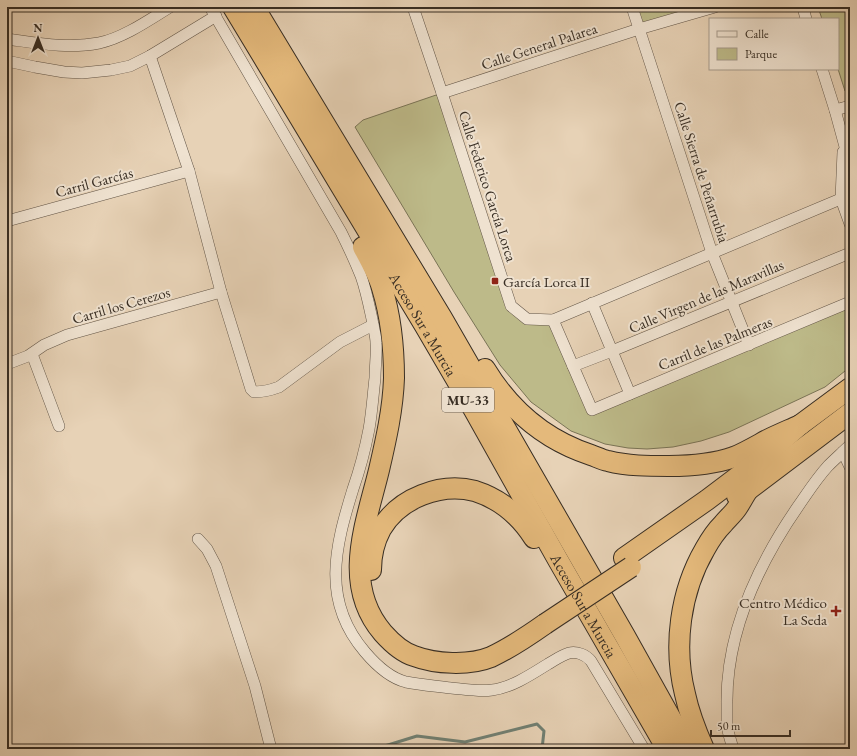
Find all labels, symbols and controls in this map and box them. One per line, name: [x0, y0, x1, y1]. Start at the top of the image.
north arrow: [18, 18, 58, 58]
street label: Calle General Palarea: [479, 18, 599, 74]
legend: [709, 18, 839, 70]
text: N: [34, 21, 43, 35]
text: Calle: [745, 26, 769, 42]
text: Parque: [745, 46, 777, 62]
street label: Calle Sierra de Peñarrubia: [670, 99, 734, 245]
street label: Calle Federico García Lorca: [455, 108, 521, 264]
street label: Carril Garcías: [53, 163, 135, 201]
street label: Calle Virgen de las Maravillas: [626, 255, 786, 337]
street label: Acceso Sur a Murcia: [385, 268, 462, 379]
place label: García Lorca II: [503, 272, 590, 291]
marker: García Lorca II: [490, 276, 500, 286]
street label: Carril los Cerezos: [70, 282, 172, 328]
street label: Carril de las Palmeras: [655, 311, 775, 375]
road number: MU-33: [442, 388, 494, 412]
street label: Acceso Sur a Murcia: [546, 549, 622, 661]
place label: Centro Médico La Seda: [739, 593, 827, 629]
marker: Centro Médico La Seda: [830, 605, 842, 617]
scale bar: [711, 712, 790, 738]
text: 50 m: [717, 718, 741, 734]

